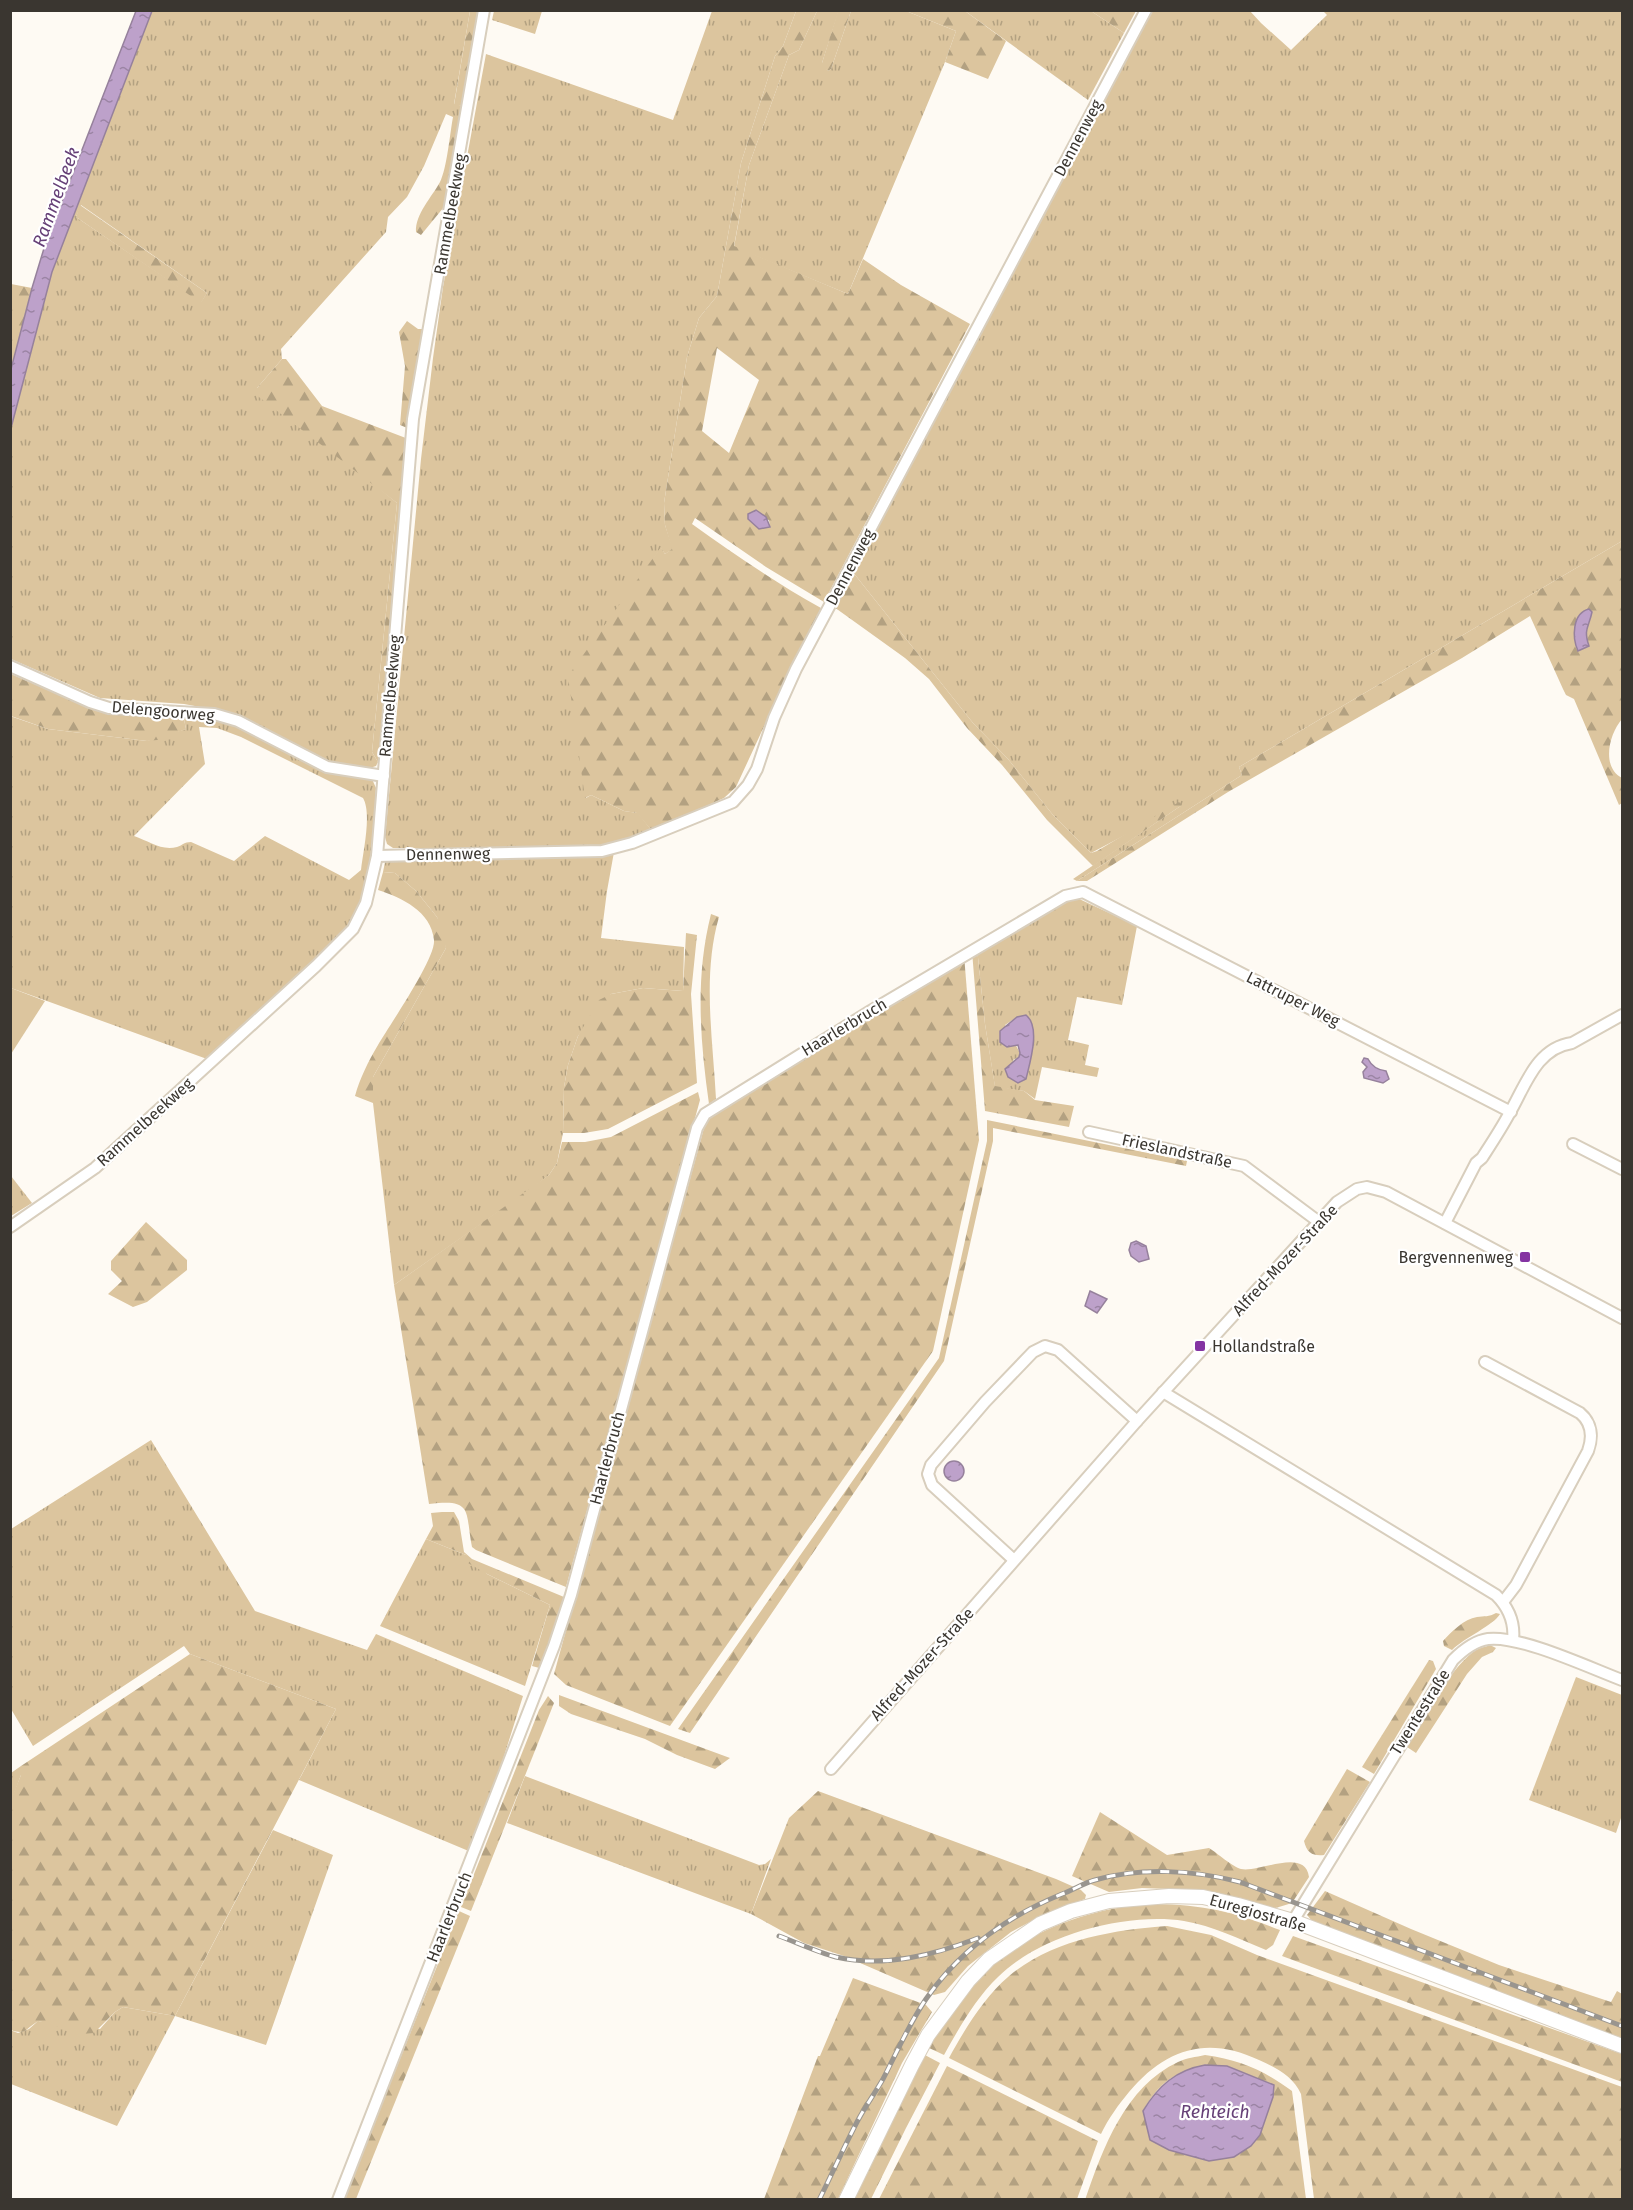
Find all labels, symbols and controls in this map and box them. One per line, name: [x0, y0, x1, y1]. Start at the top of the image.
street label: Dennenweg: [1050, 96, 1107, 180]
water label: Rammelbeek: [28, 144, 84, 250]
street label: Rammelbeekweg: [430, 151, 470, 276]
street label: Dennenweg: [822, 525, 879, 609]
street label: Rammelbeekweg: [375, 633, 405, 758]
street label: Delengoorweg: [111, 697, 216, 725]
street label: Dennenweg: [406, 844, 491, 864]
street label: Lattruper Weg: [1243, 967, 1343, 1031]
street label: Haarlerbruch: [798, 994, 890, 1060]
street label: Rammelbeekweg: [93, 1073, 197, 1170]
street label: Frieslandstraße: [1120, 1130, 1234, 1172]
street label: Alfred-Mozer-Straße: [1228, 1200, 1342, 1320]
place label: Bergvennenweg: [1398, 1248, 1514, 1267]
marker: Bergvennenweg: [1518, 1250, 1532, 1264]
place label: Hollandstraße: [1212, 1337, 1315, 1356]
marker: Hollandstraße: [1193, 1339, 1207, 1353]
street label: Haarlerbruch: [585, 1409, 629, 1507]
street label: Alfred-Mozer-Straße: [866, 1604, 978, 1724]
street label: Twentestraße: [1386, 1666, 1454, 1758]
street label: Haarlerbruch: [422, 1869, 476, 1965]
street label: Euregiostraße: [1207, 1890, 1309, 1936]
water label: Rehteich: [1180, 2101, 1250, 2123]

